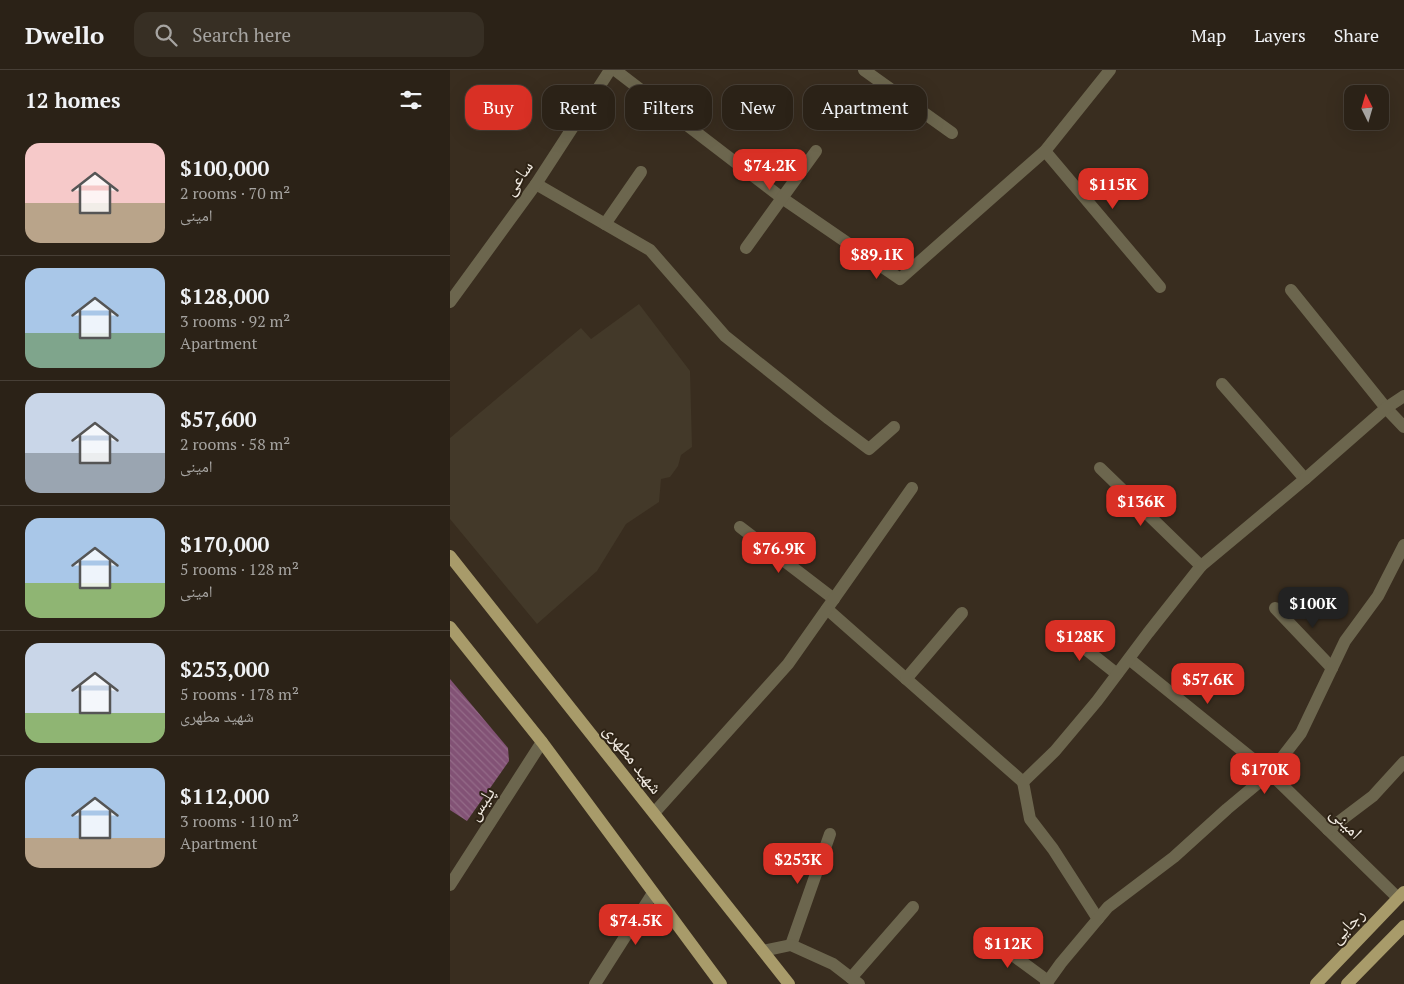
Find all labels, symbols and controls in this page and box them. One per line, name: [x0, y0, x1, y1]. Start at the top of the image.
search box: [134, 12, 484, 57]
text: Dwello: [25, 19, 104, 51]
icon: search: [152, 21, 180, 49]
text: Search here: [192, 22, 291, 47]
text: Map: [1191, 23, 1226, 47]
text: Layers: [1254, 23, 1306, 47]
text: Share: [1334, 23, 1379, 47]
chip: Buy: [465, 85, 532, 130]
chip: Rent: [542, 85, 615, 130]
chip: Filters: [625, 85, 712, 130]
chip: New: [722, 85, 793, 130]
chip: Apartment: [803, 85, 927, 130]
north arrow: [1344, 85, 1389, 130]
map controls: [1344, 85, 1389, 130]
text: 12 homes: [25, 86, 121, 114]
icon: filters: [397, 86, 425, 114]
pin: $74.2K: [729, 148, 811, 191]
text: $100,000: [180, 154, 269, 182]
text: $74.2K: [744, 154, 796, 176]
street label: ساعی: [496, 155, 538, 200]
icon: home: [65, 163, 125, 223]
pin: $115K: [1078, 168, 1148, 210]
text: $115K: [1089, 173, 1137, 195]
text: 2 rooms · 70 m²: [180, 182, 290, 204]
text: امینی: [180, 204, 213, 226]
pin: $89.1K: [836, 238, 918, 280]
text: $89.1K: [851, 243, 903, 265]
text: $128,000: [180, 282, 269, 310]
icon: home: [65, 288, 125, 348]
text: 3 rooms · 92 m²: [180, 310, 290, 332]
text: Apartment: [180, 332, 257, 354]
text: $57,600: [180, 405, 257, 433]
icon: home: [65, 413, 125, 473]
text: 2 rooms · 58 m²: [180, 433, 290, 455]
text: امینی: [180, 455, 213, 477]
pin: $136K: [1106, 484, 1176, 527]
text: $136K: [1117, 490, 1165, 512]
text: $170,000: [180, 530, 269, 558]
pin: $76.9K: [738, 532, 820, 574]
text: $76.9K: [753, 537, 805, 559]
icon: home: [65, 538, 125, 598]
text: 5 rooms · 128 m²: [180, 558, 299, 580]
text: امینی: [180, 580, 213, 602]
pin: $100K: [1278, 586, 1348, 629]
text: $100K: [1289, 592, 1337, 614]
pin: $128K: [1045, 620, 1115, 662]
text: $128K: [1056, 625, 1104, 647]
text: $253,000: [180, 655, 269, 683]
pin: $57.6K: [1167, 662, 1249, 705]
icon: home: [65, 663, 125, 723]
text: $57.6K: [1182, 668, 1234, 690]
text: 5 rooms · 178 m²: [180, 683, 299, 705]
text: شهید مطهری: [180, 705, 254, 727]
street label: شهید مطهری: [599, 718, 669, 798]
pin: $170K: [1230, 752, 1300, 795]
text: $170K: [1241, 758, 1289, 780]
text: $112,000: [180, 782, 269, 810]
street label: پلیس: [460, 782, 500, 825]
icon: home: [65, 788, 125, 848]
street label: امینی: [1325, 801, 1368, 844]
text: 3 rooms · 110 m²: [180, 810, 299, 832]
text: Apartment: [180, 832, 257, 854]
pin: $253K: [763, 842, 833, 885]
text: $253K: [774, 848, 822, 870]
street label: رجایی: [1323, 902, 1369, 949]
pin: $74.5K: [595, 904, 677, 946]
text: $74.5K: [610, 909, 662, 931]
pin: $112K: [973, 926, 1043, 969]
text: $112K: [984, 932, 1032, 954]

